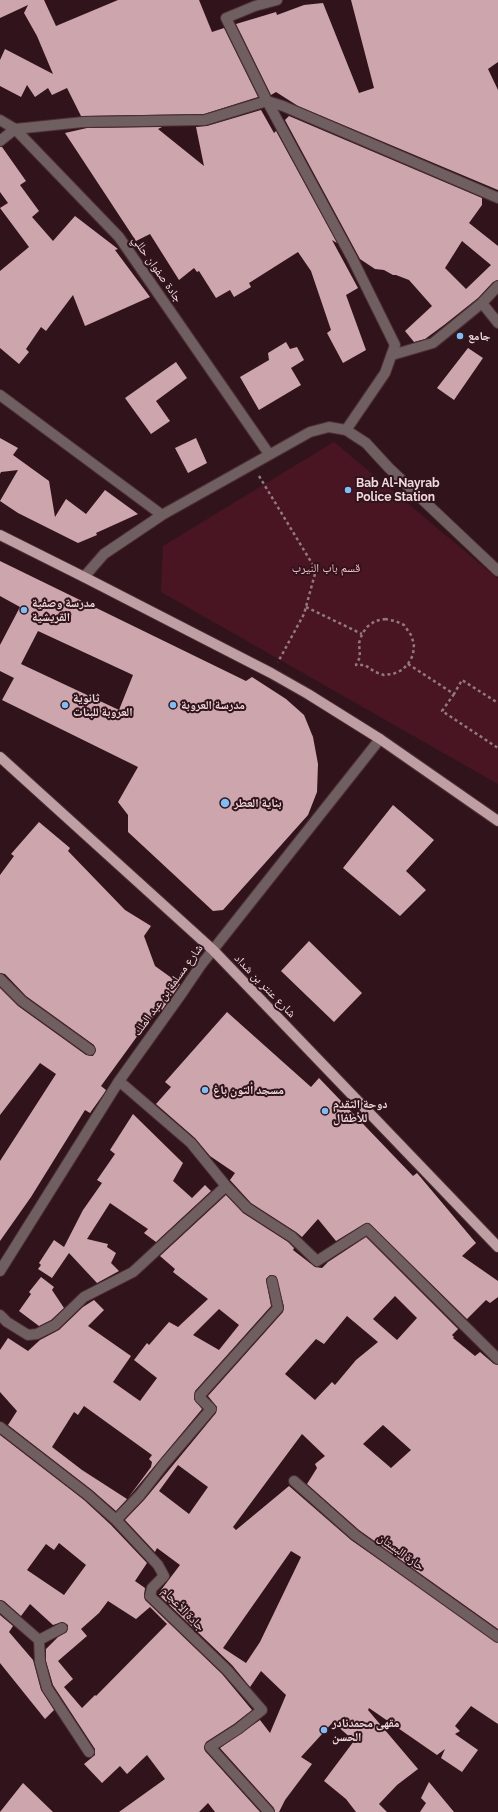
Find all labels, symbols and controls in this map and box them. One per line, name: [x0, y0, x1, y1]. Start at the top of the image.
street label: جادة صفوان حللي: [129, 233, 185, 305]
place label: جامع: [468, 329, 491, 343]
marker: جامع: [455, 331, 465, 341]
place label: Bab Al-Nayrab Police Station: [356, 476, 440, 504]
marker: Bab Al-Nayrab Police Station: [343, 485, 353, 495]
park label: قسم باب النيرب: [292, 561, 360, 575]
place label: مدرسة وصفية القريشية: [32, 596, 95, 624]
marker: مدرسة وصفية القريشية: [19, 605, 29, 615]
place label: ثانوية العروبة للبنات: [73, 691, 133, 719]
place label: مدرسة العروبة: [181, 698, 245, 712]
marker: ثانوية العروبة للبنات: [60, 700, 70, 710]
marker: مدرسة العروبة: [168, 700, 178, 710]
place label: بناية العطر: [234, 796, 281, 810]
marker: بناية العطر: [219, 797, 231, 809]
street label: شارع مسلمة بن عبد الملك: [130, 941, 206, 1039]
street label: شارع عنتر بن شداد: [231, 951, 299, 1021]
place label: مسجد ألتون باغ: [213, 1083, 284, 1097]
marker: مسجد ألتون باغ: [200, 1085, 210, 1095]
place label: دوحة التقدم للأطفال: [333, 1097, 388, 1125]
marker: دوحة التقدم للأطفال: [320, 1106, 330, 1116]
street label: حارة البستان: [375, 1530, 427, 1574]
street label: جادة الأعجام: [159, 1584, 207, 1634]
place label: مقهى محمدنادر الحسن: [332, 1716, 399, 1744]
marker: مقهى محمدنادر الحسن: [319, 1725, 329, 1735]

